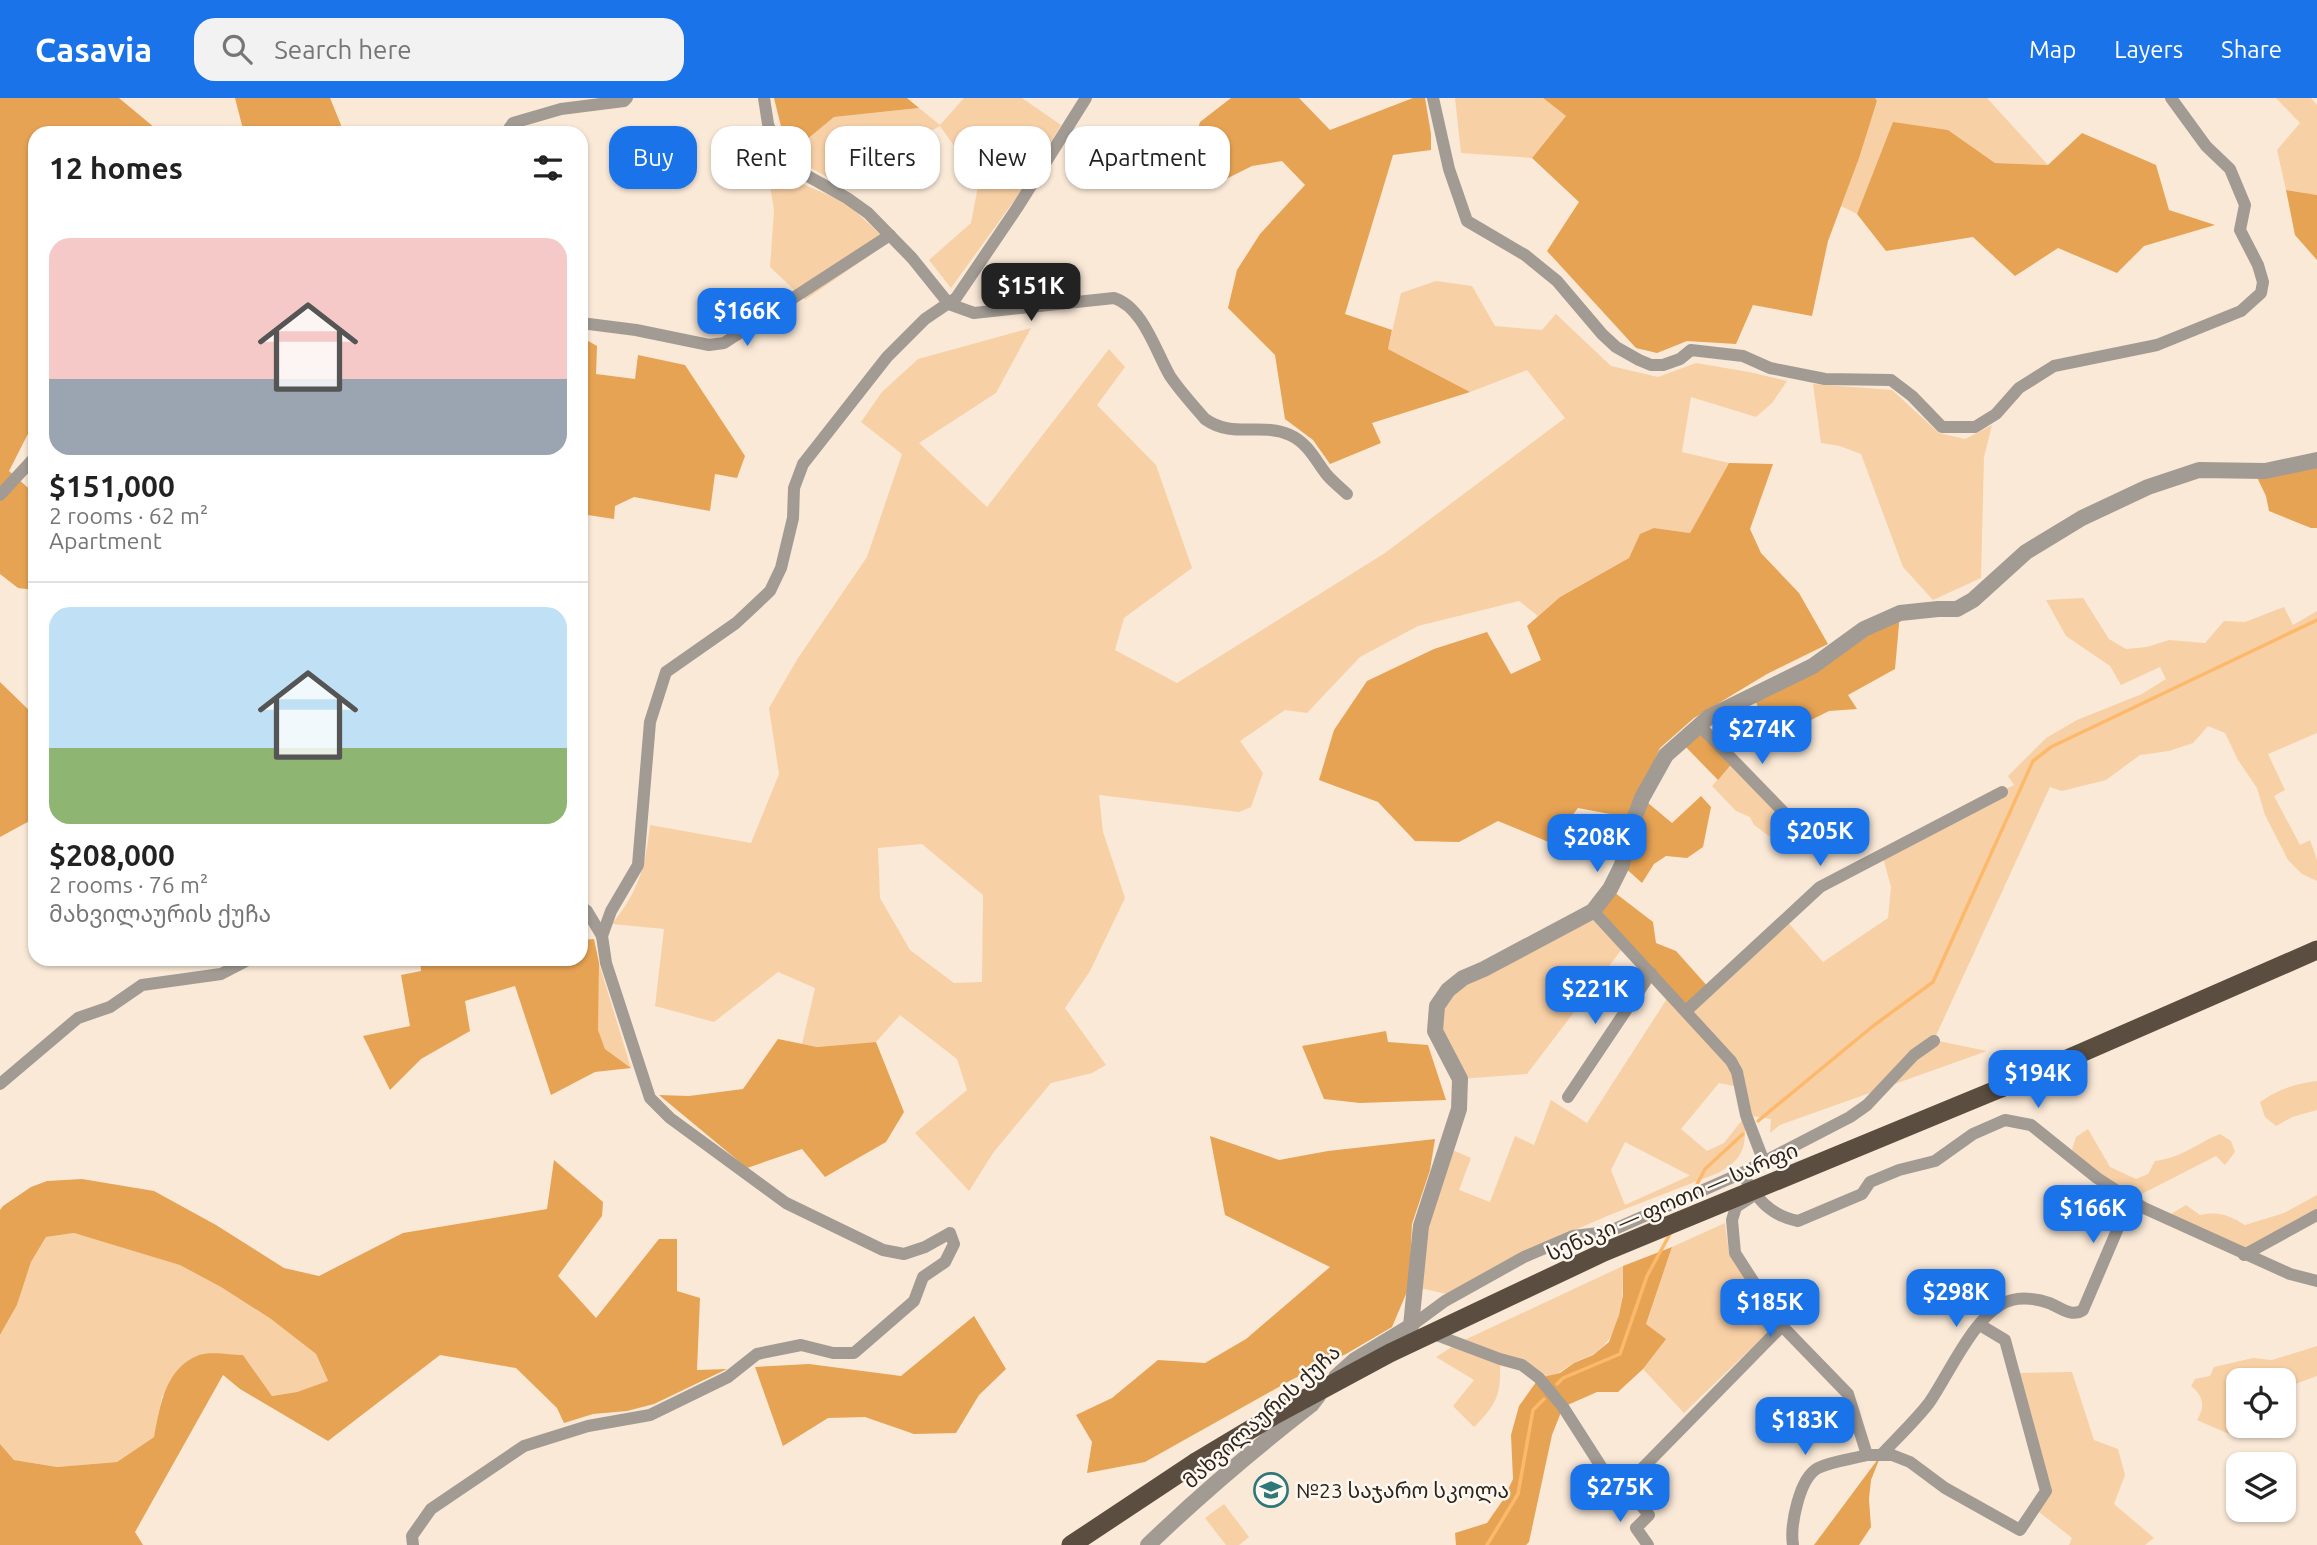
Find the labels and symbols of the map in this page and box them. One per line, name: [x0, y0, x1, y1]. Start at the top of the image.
pin: $151K: [982, 264, 1080, 323]
pin: $166K: [698, 288, 796, 348]
pin: $274K: [1713, 706, 1811, 766]
pin: $205K: [1771, 808, 1869, 868]
pin: $208K: [1548, 814, 1646, 874]
pin: $221K: [1546, 967, 1644, 1026]
pin: $194K: [1989, 1051, 2087, 1110]
street label: სენაკი — ფოთი — სარფი: [1543, 1137, 1801, 1266]
pin: $166K: [2044, 1186, 2142, 1245]
pin: $298K: [1907, 1270, 2005, 1329]
pin: $185K: [1721, 1280, 1819, 1339]
street label: მახვილაურის ქუჩა: [1178, 1339, 1346, 1494]
pin: $183K: [1756, 1398, 1854, 1457]
pin: $275K: [1571, 1464, 1669, 1524]
school or university icon: №23 საჯარო სკოლა: [1252, 1471, 1290, 1509]
place label: №23 საჯარო სკოლა: [1296, 1478, 1509, 1504]

